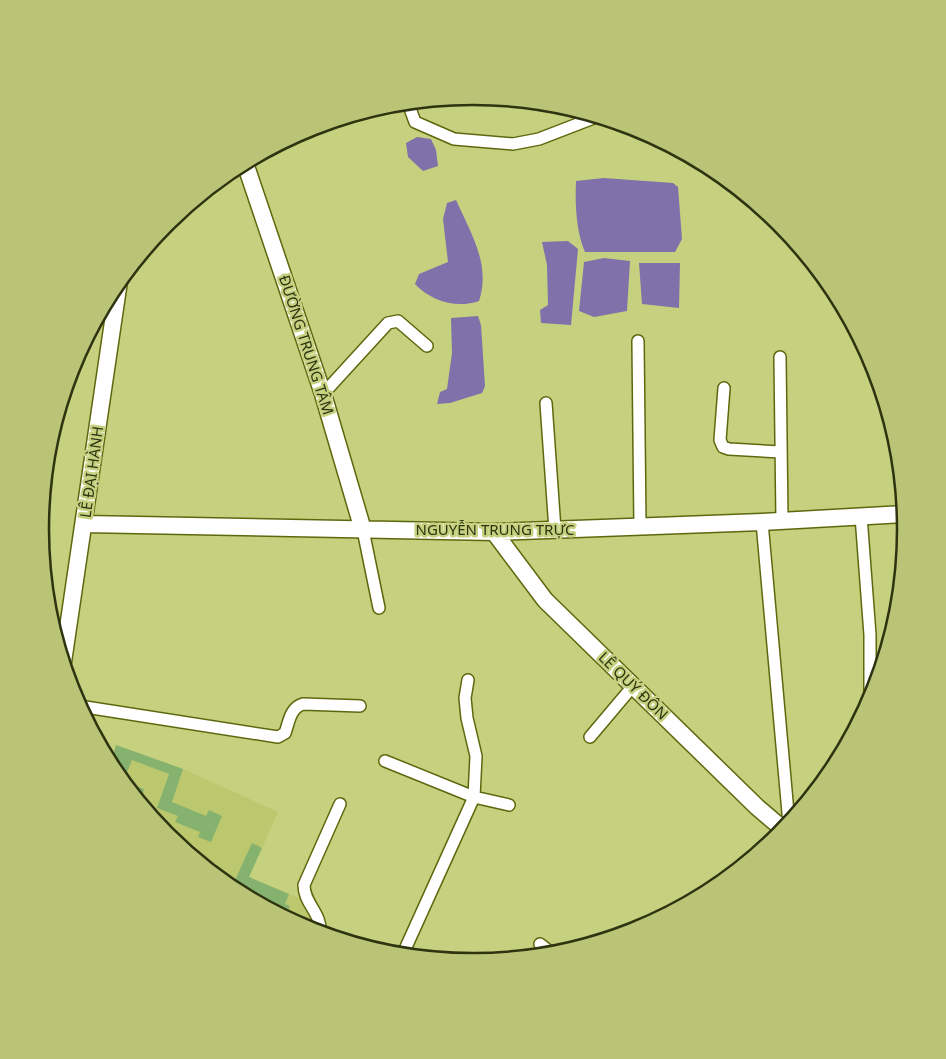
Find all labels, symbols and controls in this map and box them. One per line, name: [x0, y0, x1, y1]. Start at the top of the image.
street label: ĐƯỜNG TRUNG TÂM: [275, 272, 339, 417]
street label: LÊ ĐẠI HÀNH: [75, 425, 107, 519]
street label: NGUYỄN TRUNG TRỰC: [416, 519, 575, 539]
street label: LÊ QUÝ ĐÔN: [595, 647, 673, 723]

